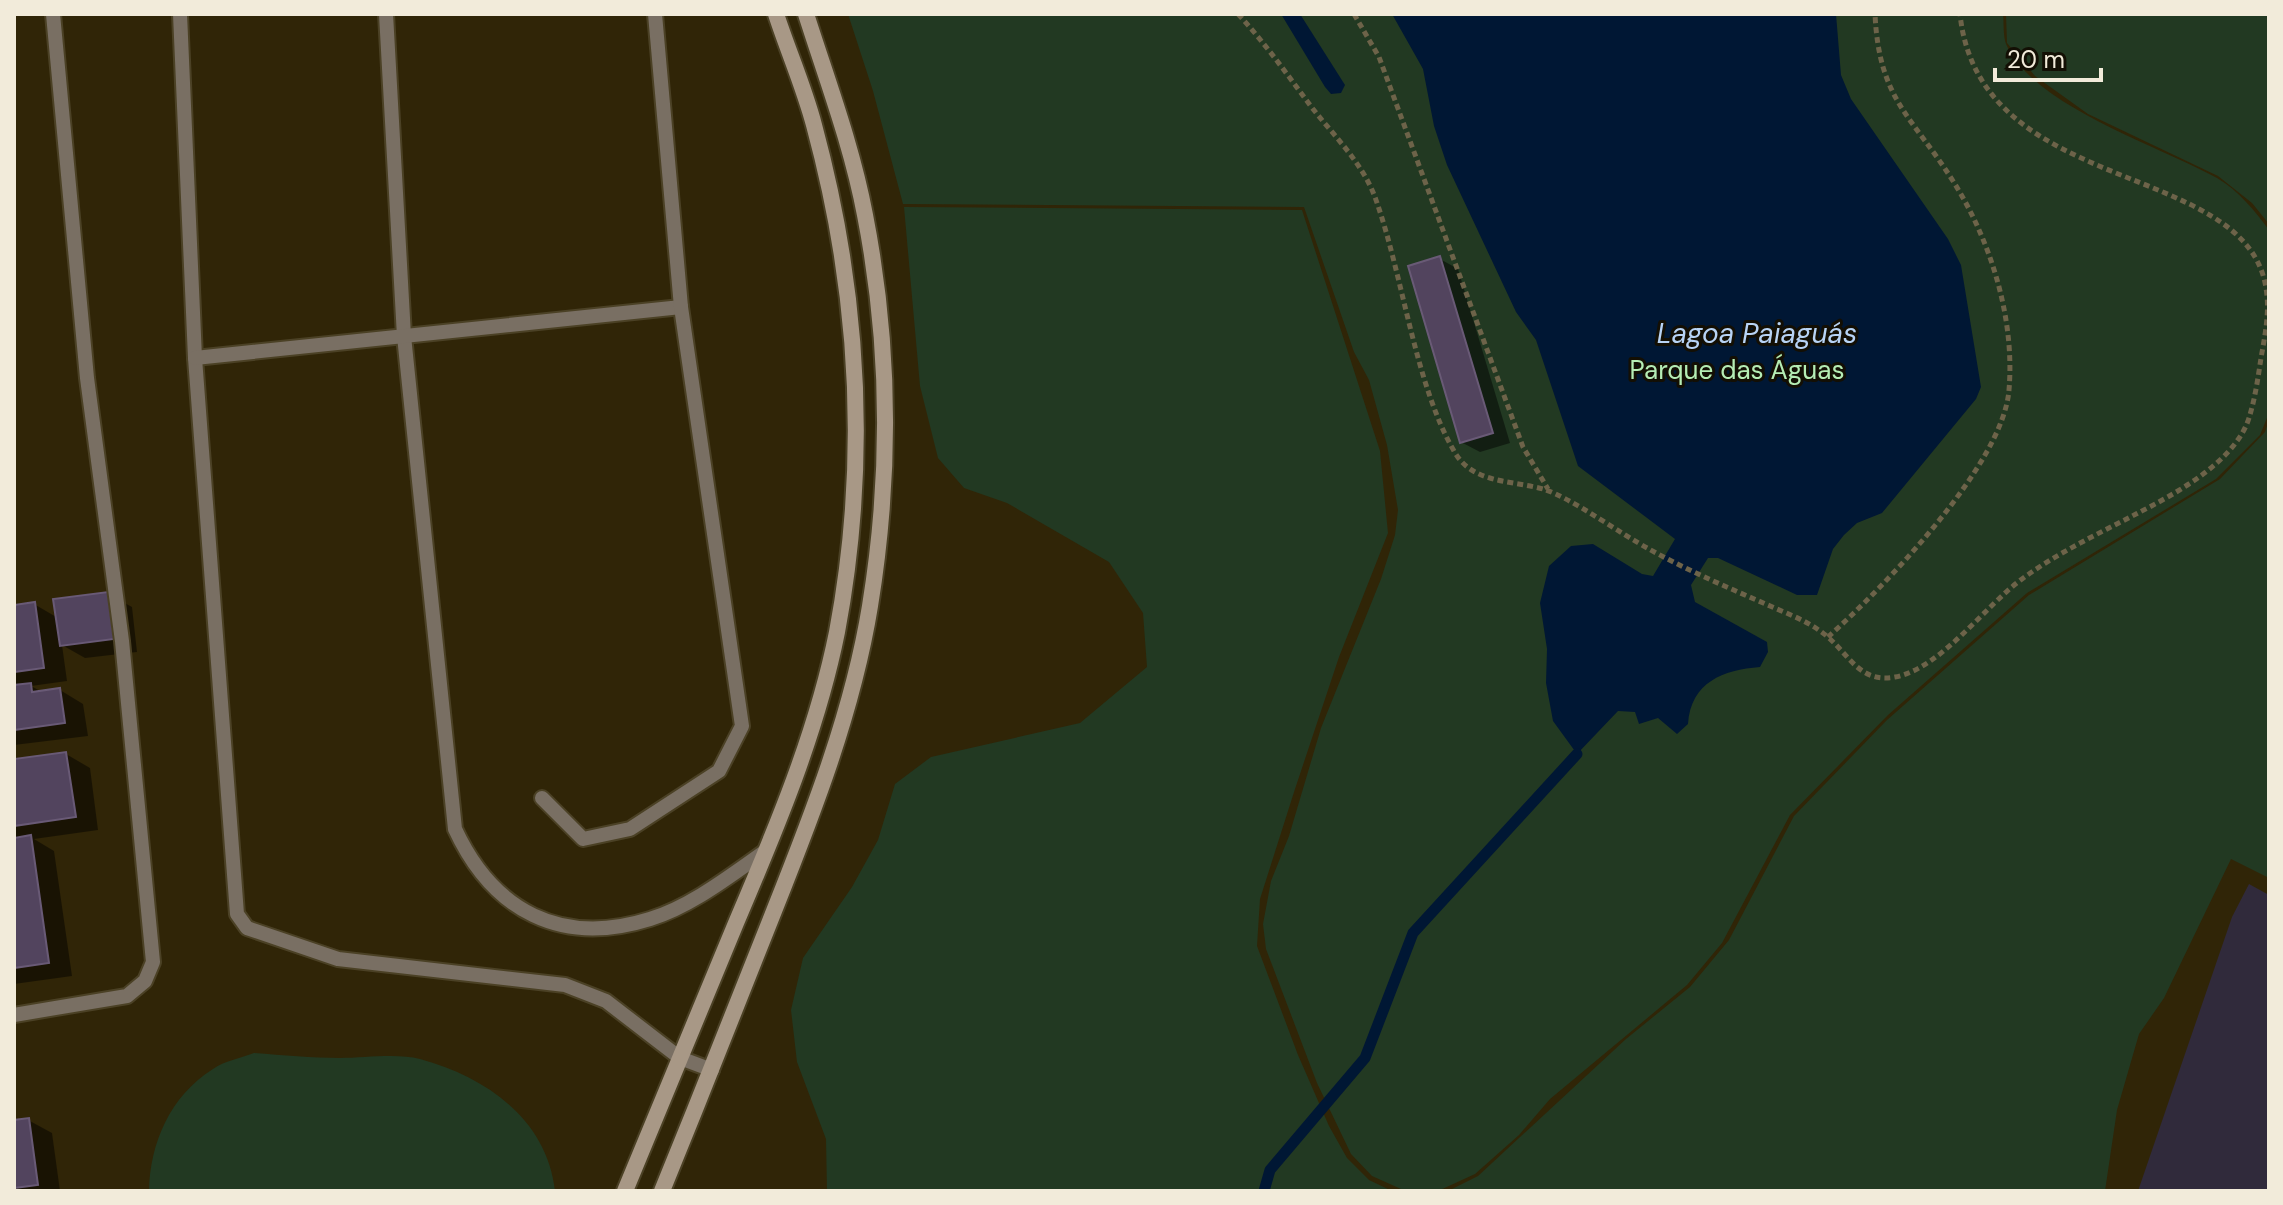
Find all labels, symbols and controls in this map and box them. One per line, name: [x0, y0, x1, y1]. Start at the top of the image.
scale bar: [1995, 32, 2101, 82]
text: 20 m: [2007, 44, 2065, 75]
water label: Lagoa Paiaguás: [1657, 315, 1857, 352]
park label: Parque das Águas: [1630, 353, 1844, 387]

